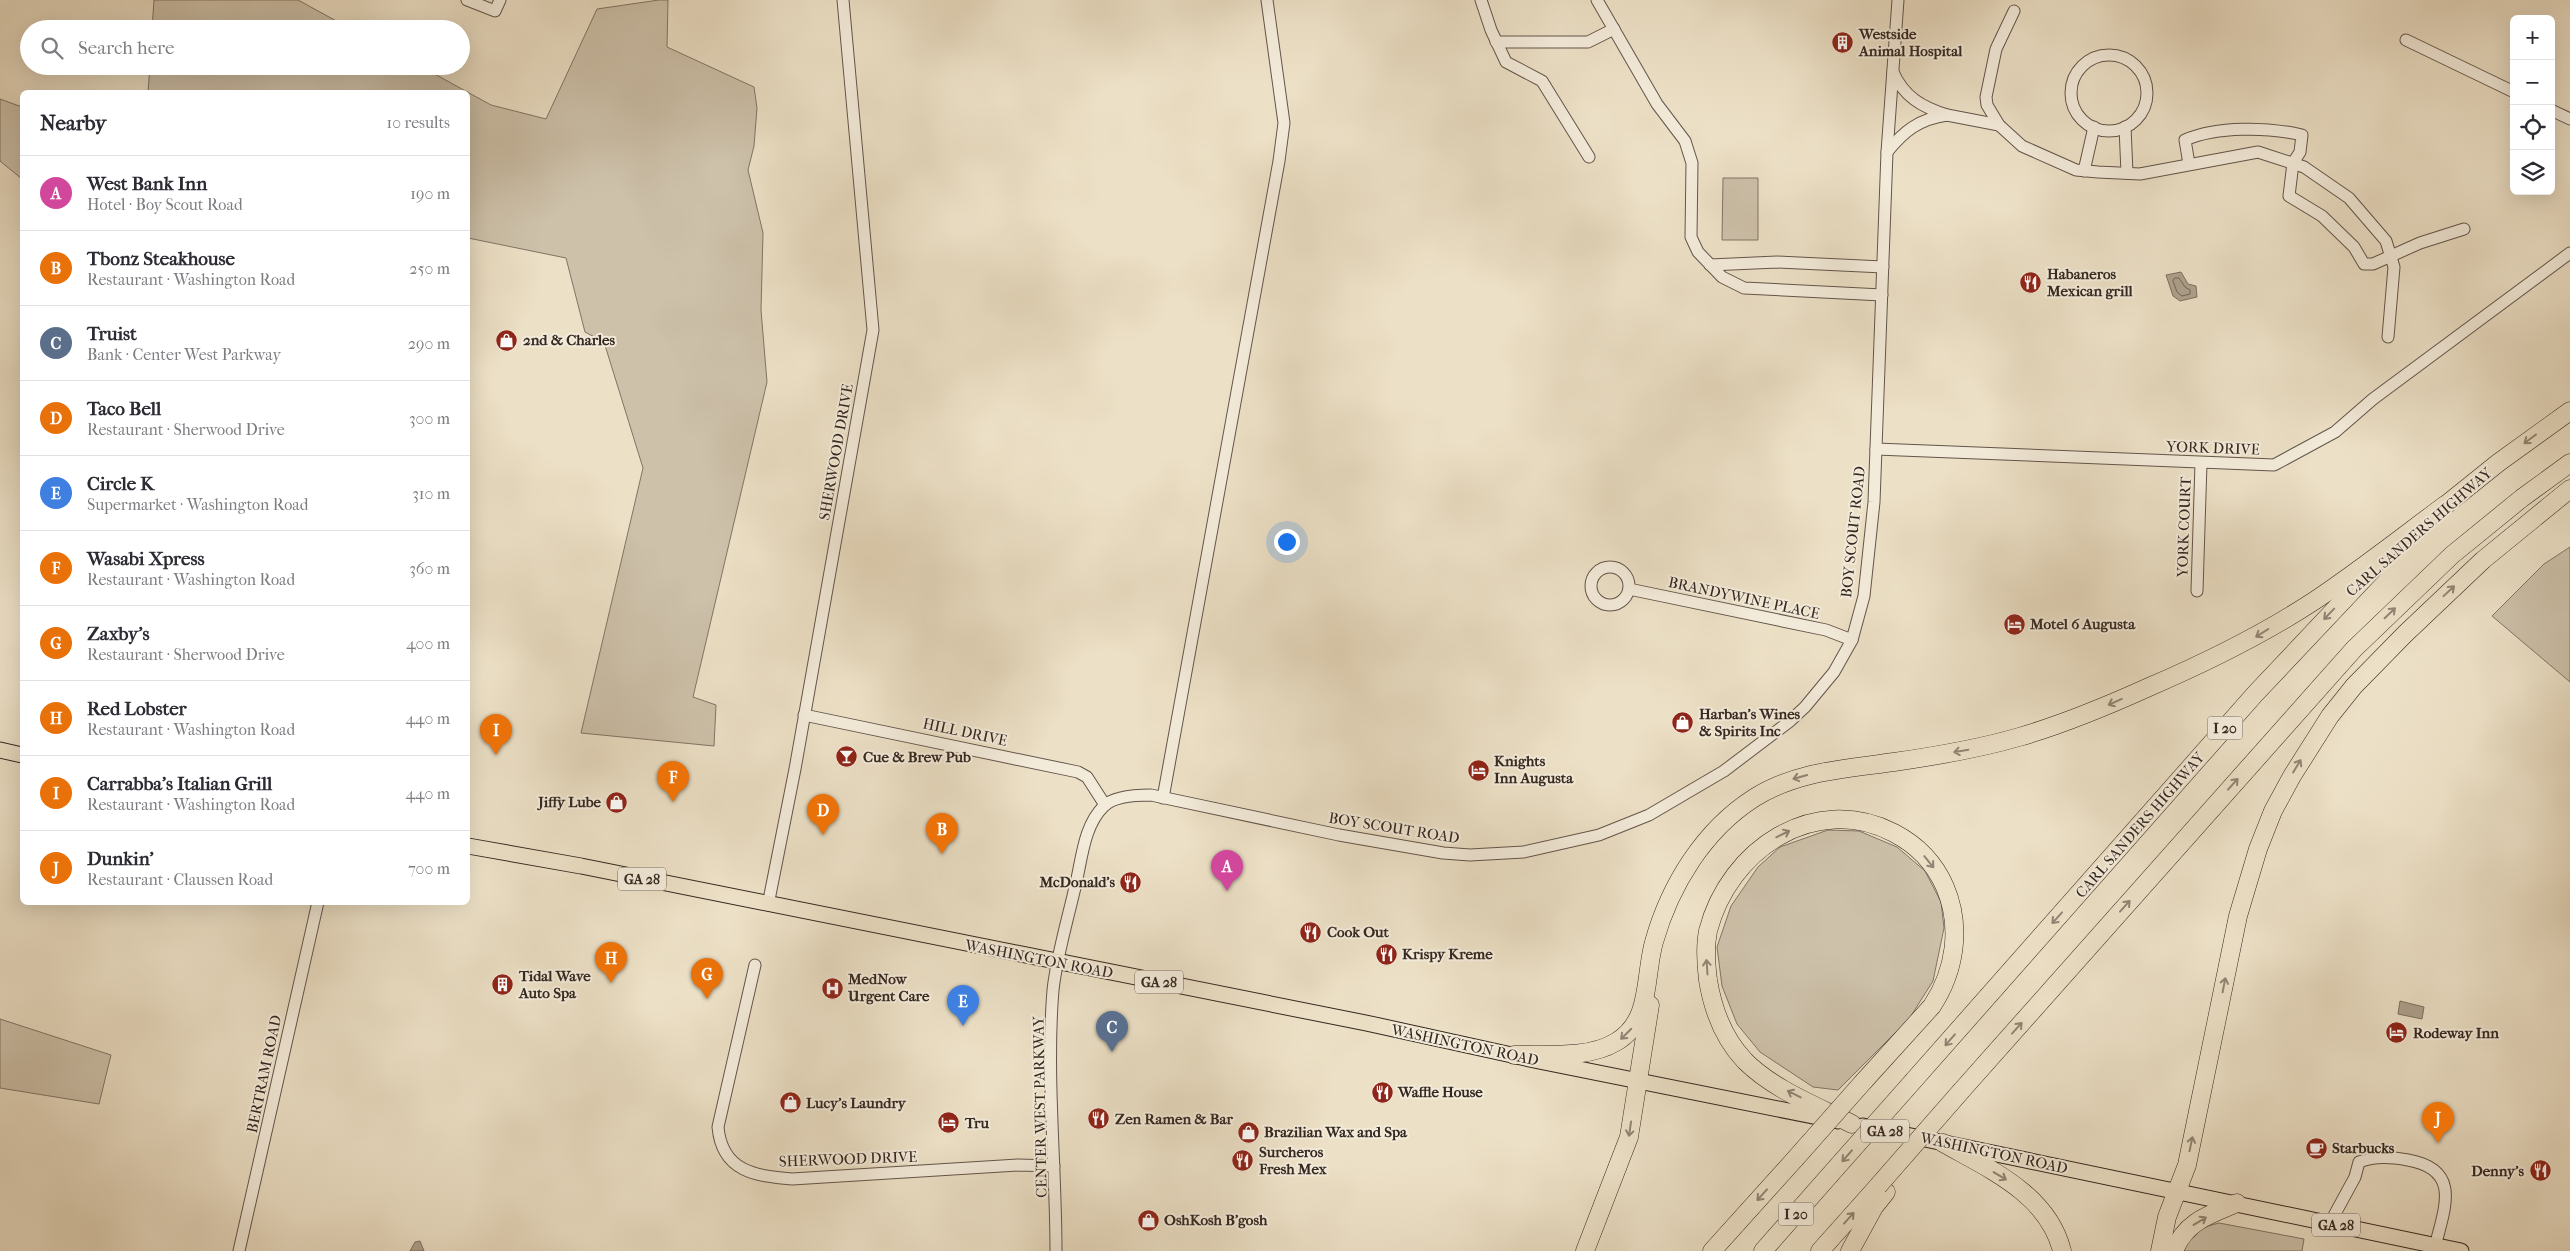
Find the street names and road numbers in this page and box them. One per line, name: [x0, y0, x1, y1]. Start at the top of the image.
street label: SHERWOOD DRIVE: [815, 382, 857, 522]
street label: YORK DRIVE: [2165, 437, 2260, 459]
street label: CARL SANDERS HIGHWAY: [2342, 463, 2496, 600]
street label: BOY SCOUT ROAD: [1837, 465, 1869, 599]
street label: YORK COURT: [2173, 476, 2195, 579]
street label: BRANDYWINE PLACE: [1667, 573, 1821, 623]
street label: HILL DRIVE: [921, 714, 1009, 750]
road number: I 20: [2208, 716, 2242, 740]
street label: CARL SANDERS HIGHWAY: [2072, 748, 2209, 902]
street label: BOY SCOUT ROAD: [1327, 809, 1461, 847]
road number: GA 28: [618, 868, 666, 891]
street label: WASHINGTON ROAD: [962, 936, 1115, 982]
road number: GA 28: [1135, 970, 1183, 994]
street label: BERTRAM ROAD: [243, 1013, 285, 1135]
street label: CENTER WEST PARKWAY: [1029, 1015, 1051, 1198]
street label: WASHINGTON ROAD: [1389, 1020, 1540, 1069]
road number: GA 28: [1861, 1120, 1909, 1142]
street label: WASHINGTON ROAD: [1918, 1128, 2069, 1177]
street label: SHERWOOD DRIVE: [779, 1148, 917, 1170]
road number: I 20: [1778, 1202, 1814, 1226]
road number: GA 28: [2312, 1214, 2360, 1236]

